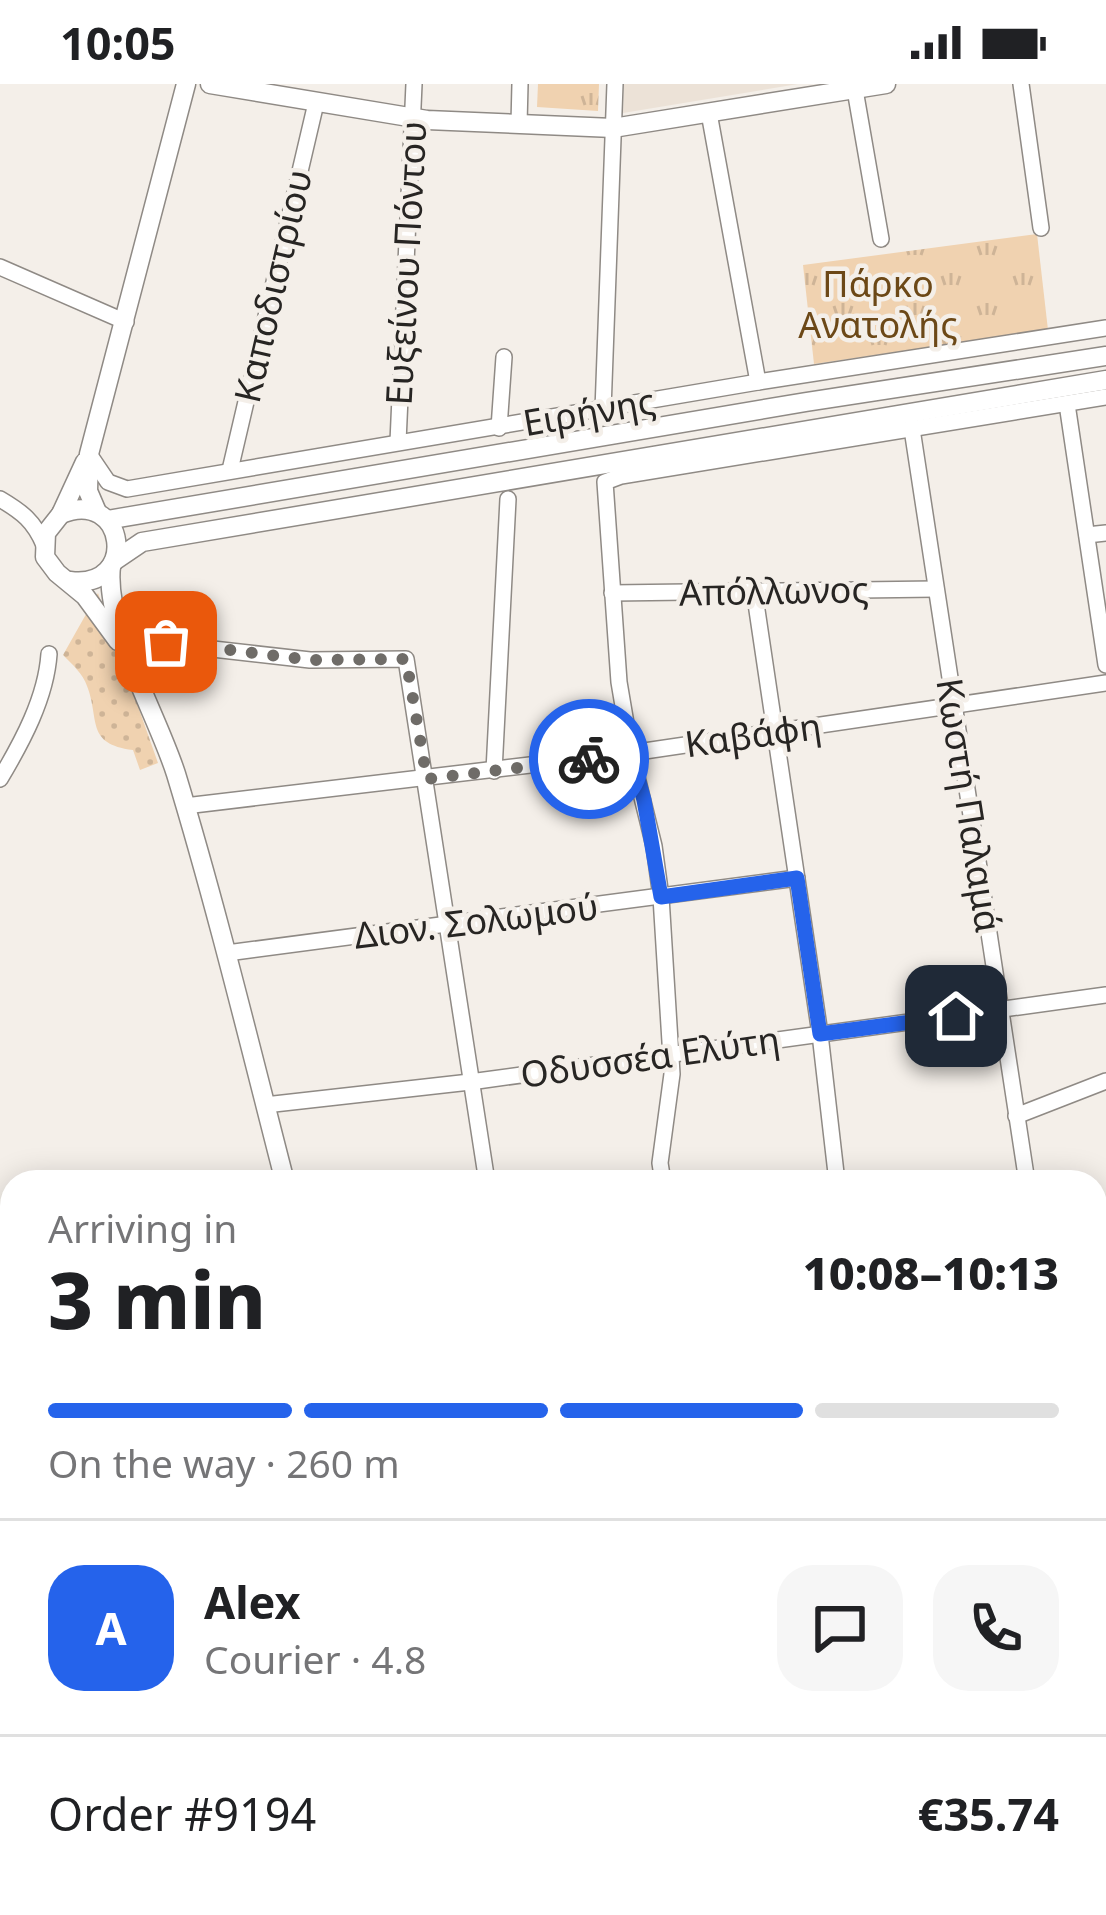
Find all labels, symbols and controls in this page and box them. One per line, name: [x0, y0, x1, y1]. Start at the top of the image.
text: 10:05: [60, 12, 176, 73]
street label: Ευξείνου Πόντου: [374, 120, 437, 406]
street label: Καποδιστρίου: [222, 165, 323, 407]
park label: Πάρκο Ανατολής: [798, 259, 958, 349]
street label: Ειρήνης: [519, 376, 659, 447]
street label: Απόλλωνος: [679, 564, 869, 617]
pin: [115, 591, 217, 693]
icon: bag: [133, 609, 199, 675]
street label: Κωστή Παλαμά: [925, 675, 1014, 935]
courier: [529, 699, 649, 819]
street label: Καβάφη: [682, 701, 824, 768]
icon: bike: [556, 726, 622, 792]
street label: Διον. Σολωμού: [351, 881, 601, 960]
pin: [905, 965, 1007, 1067]
icon: home: [923, 983, 989, 1049]
street label: Οδυσσέα Ελύτη: [517, 1014, 783, 1099]
text: Arriving in: [48, 1201, 237, 1254]
text: 10:08–10:13: [803, 1242, 1059, 1303]
text: 3 min: [48, 1246, 266, 1352]
text: On the way · 260 m: [48, 1436, 400, 1489]
button: chat: [777, 1565, 903, 1691]
button: phone: [933, 1565, 1059, 1691]
text: Alex: [204, 1571, 301, 1632]
text: A: [95, 1597, 127, 1658]
text: Courier · 4.8: [204, 1632, 426, 1685]
text: Order #9194: [48, 1783, 316, 1844]
text: €35.74: [918, 1783, 1059, 1844]

